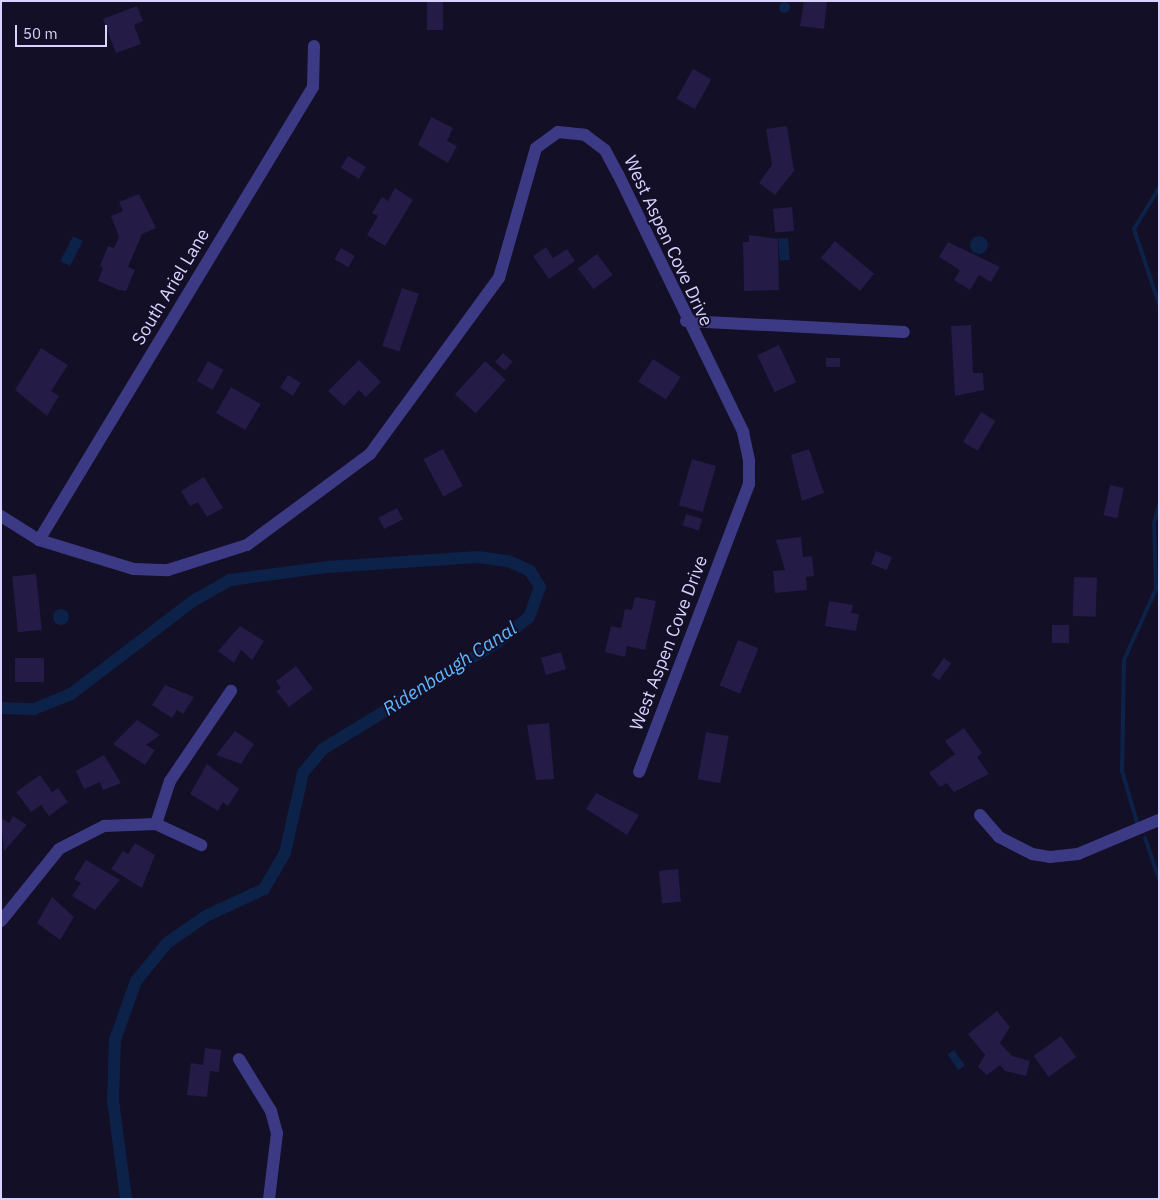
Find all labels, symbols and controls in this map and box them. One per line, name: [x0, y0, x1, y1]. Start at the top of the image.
scale bar: [18, 15, 110, 47]
text: 50 m: [23, 24, 58, 43]
street label: West Aspen Cove Drive: [619, 152, 717, 330]
street label: South Ariel Lane: [128, 225, 214, 349]
street label: West Aspen Cove Drive: [626, 552, 712, 734]
water label: Ridenbaugh Canal: [379, 617, 521, 721]

